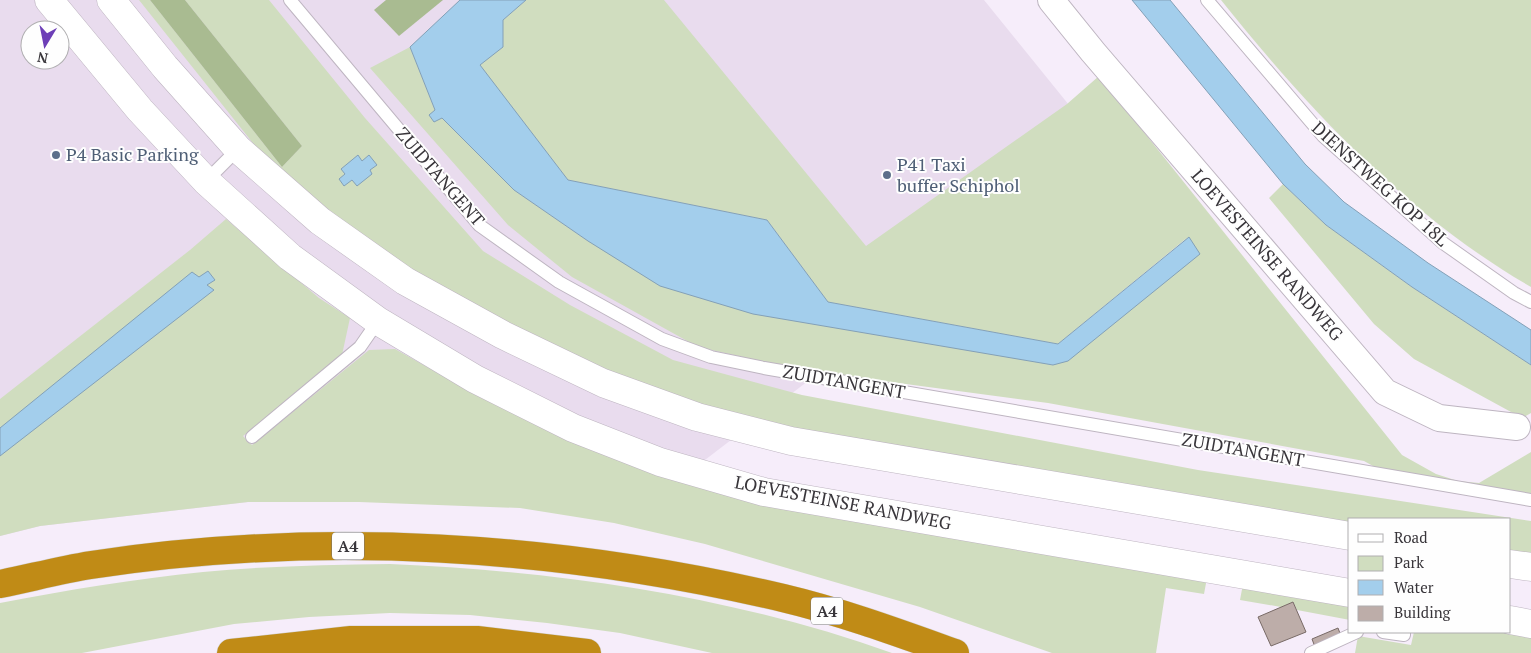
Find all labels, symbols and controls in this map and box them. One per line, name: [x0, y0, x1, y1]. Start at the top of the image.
north arrow: [20, 20, 70, 70]
text: N: [35, 48, 50, 69]
street label: DIENSTWEG KOP 18L: [1307, 115, 1454, 251]
street label: ZUIDTANGENT: [391, 122, 491, 231]
place label: P4 Basic Parking: [66, 142, 199, 166]
marker: P4 Basic Parking: [50, 149, 62, 161]
place label: P41 Taxi buffer Schiphol: [897, 152, 1020, 197]
street label: LOEVESTEINSE RANDWEG: [1187, 163, 1349, 346]
marker: P41 Taxi buffer Schiphol: [881, 169, 893, 181]
street label: ZUIDTANGENT: [781, 358, 907, 404]
street label: ZUIDTANGENT: [1180, 426, 1306, 472]
street label: LOEVESTEINSE RANDWEG: [733, 469, 954, 535]
legend: [1348, 518, 1511, 633]
text: Road: [1394, 527, 1427, 547]
road number: A4: [332, 532, 364, 560]
text: Park: [1394, 552, 1424, 572]
text: Water: [1394, 577, 1434, 597]
road number: A4: [811, 598, 843, 624]
text: Building: [1394, 602, 1452, 622]

